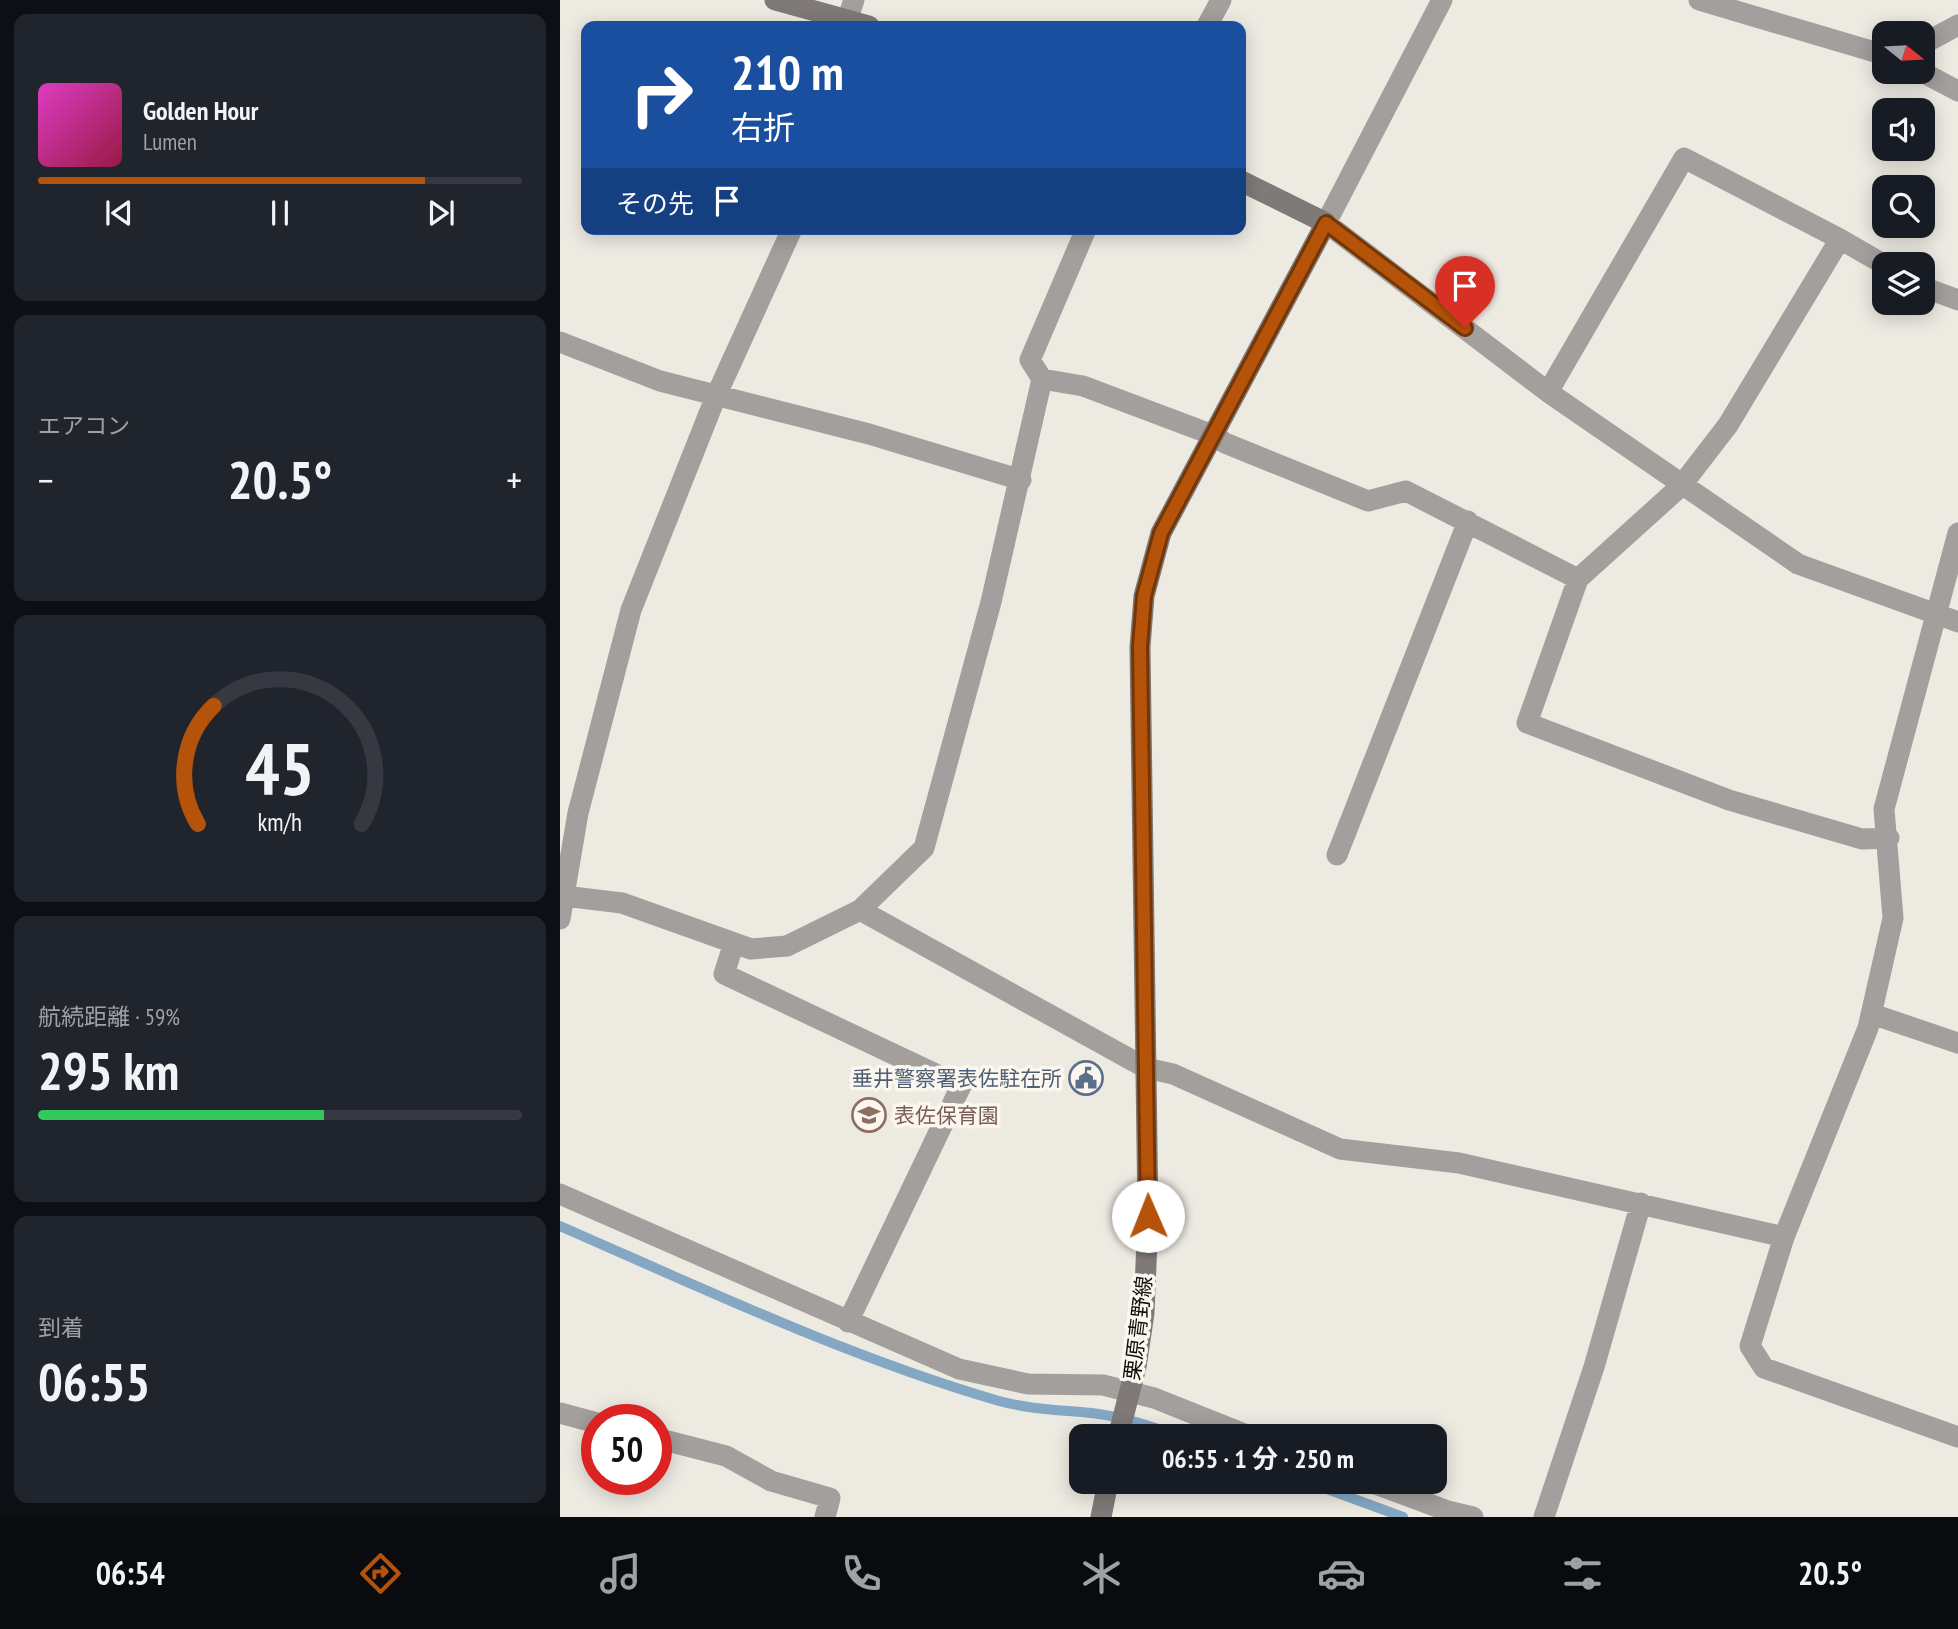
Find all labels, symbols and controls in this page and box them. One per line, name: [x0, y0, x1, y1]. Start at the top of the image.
north arrow: [1872, 21, 1936, 84]
map controls: [1872, 21, 1935, 315]
text: 210 m: [731, 40, 844, 104]
icon: right: [616, 49, 707, 140]
text: Golden Hour: [143, 94, 258, 127]
button: sound: [1872, 98, 1935, 161]
text: 右折: [731, 106, 795, 148]
text: Lumen: [143, 127, 197, 156]
button: search: [1872, 175, 1935, 238]
icon: arrive: [708, 182, 746, 220]
text: その先: [616, 187, 694, 220]
icon: previous: [100, 194, 138, 232]
icon: pause: [261, 194, 299, 232]
icon: next: [422, 194, 460, 232]
button: layers: [1872, 252, 1935, 315]
pin: [1435, 256, 1495, 328]
icon: arrive: [1446, 267, 1484, 305]
text: エアコン: [38, 411, 130, 440]
text: 20.5°: [228, 446, 332, 513]
text: −: [38, 455, 54, 504]
text: +: [506, 455, 522, 504]
text: 45: [245, 721, 315, 815]
text: km/h: [258, 806, 302, 838]
text: 航続距離 · 59%: [38, 1002, 180, 1031]
text: 295 km: [38, 1037, 179, 1104]
public building icon: 垂井警察署表佐駐在所: [1067, 1059, 1105, 1097]
place label: 垂井警察署表佐駐在所: [852, 1065, 1062, 1092]
school or university icon: 表佐保育園: [850, 1096, 888, 1134]
place label: 表佐保育園: [894, 1102, 999, 1129]
position arrow: [1111, 1179, 1185, 1253]
street label: 栗原青野線: [1118, 1274, 1158, 1382]
text: 到着: [38, 1313, 84, 1342]
text: 06:55: [38, 1348, 150, 1415]
speed limit sign: 50: [581, 1404, 672, 1495]
text: 06:55 · 1 分 · 250 m: [1162, 1442, 1354, 1475]
icon: directions: [356, 1549, 405, 1598]
icon: music: [596, 1549, 645, 1598]
icon: phone: [837, 1549, 886, 1598]
icon: climate: [1077, 1549, 1126, 1598]
icon: car: [1317, 1549, 1366, 1598]
icon: filters: [1558, 1549, 1607, 1598]
text: 06:54: [96, 1552, 165, 1594]
text: 20.5°: [1798, 1552, 1862, 1594]

